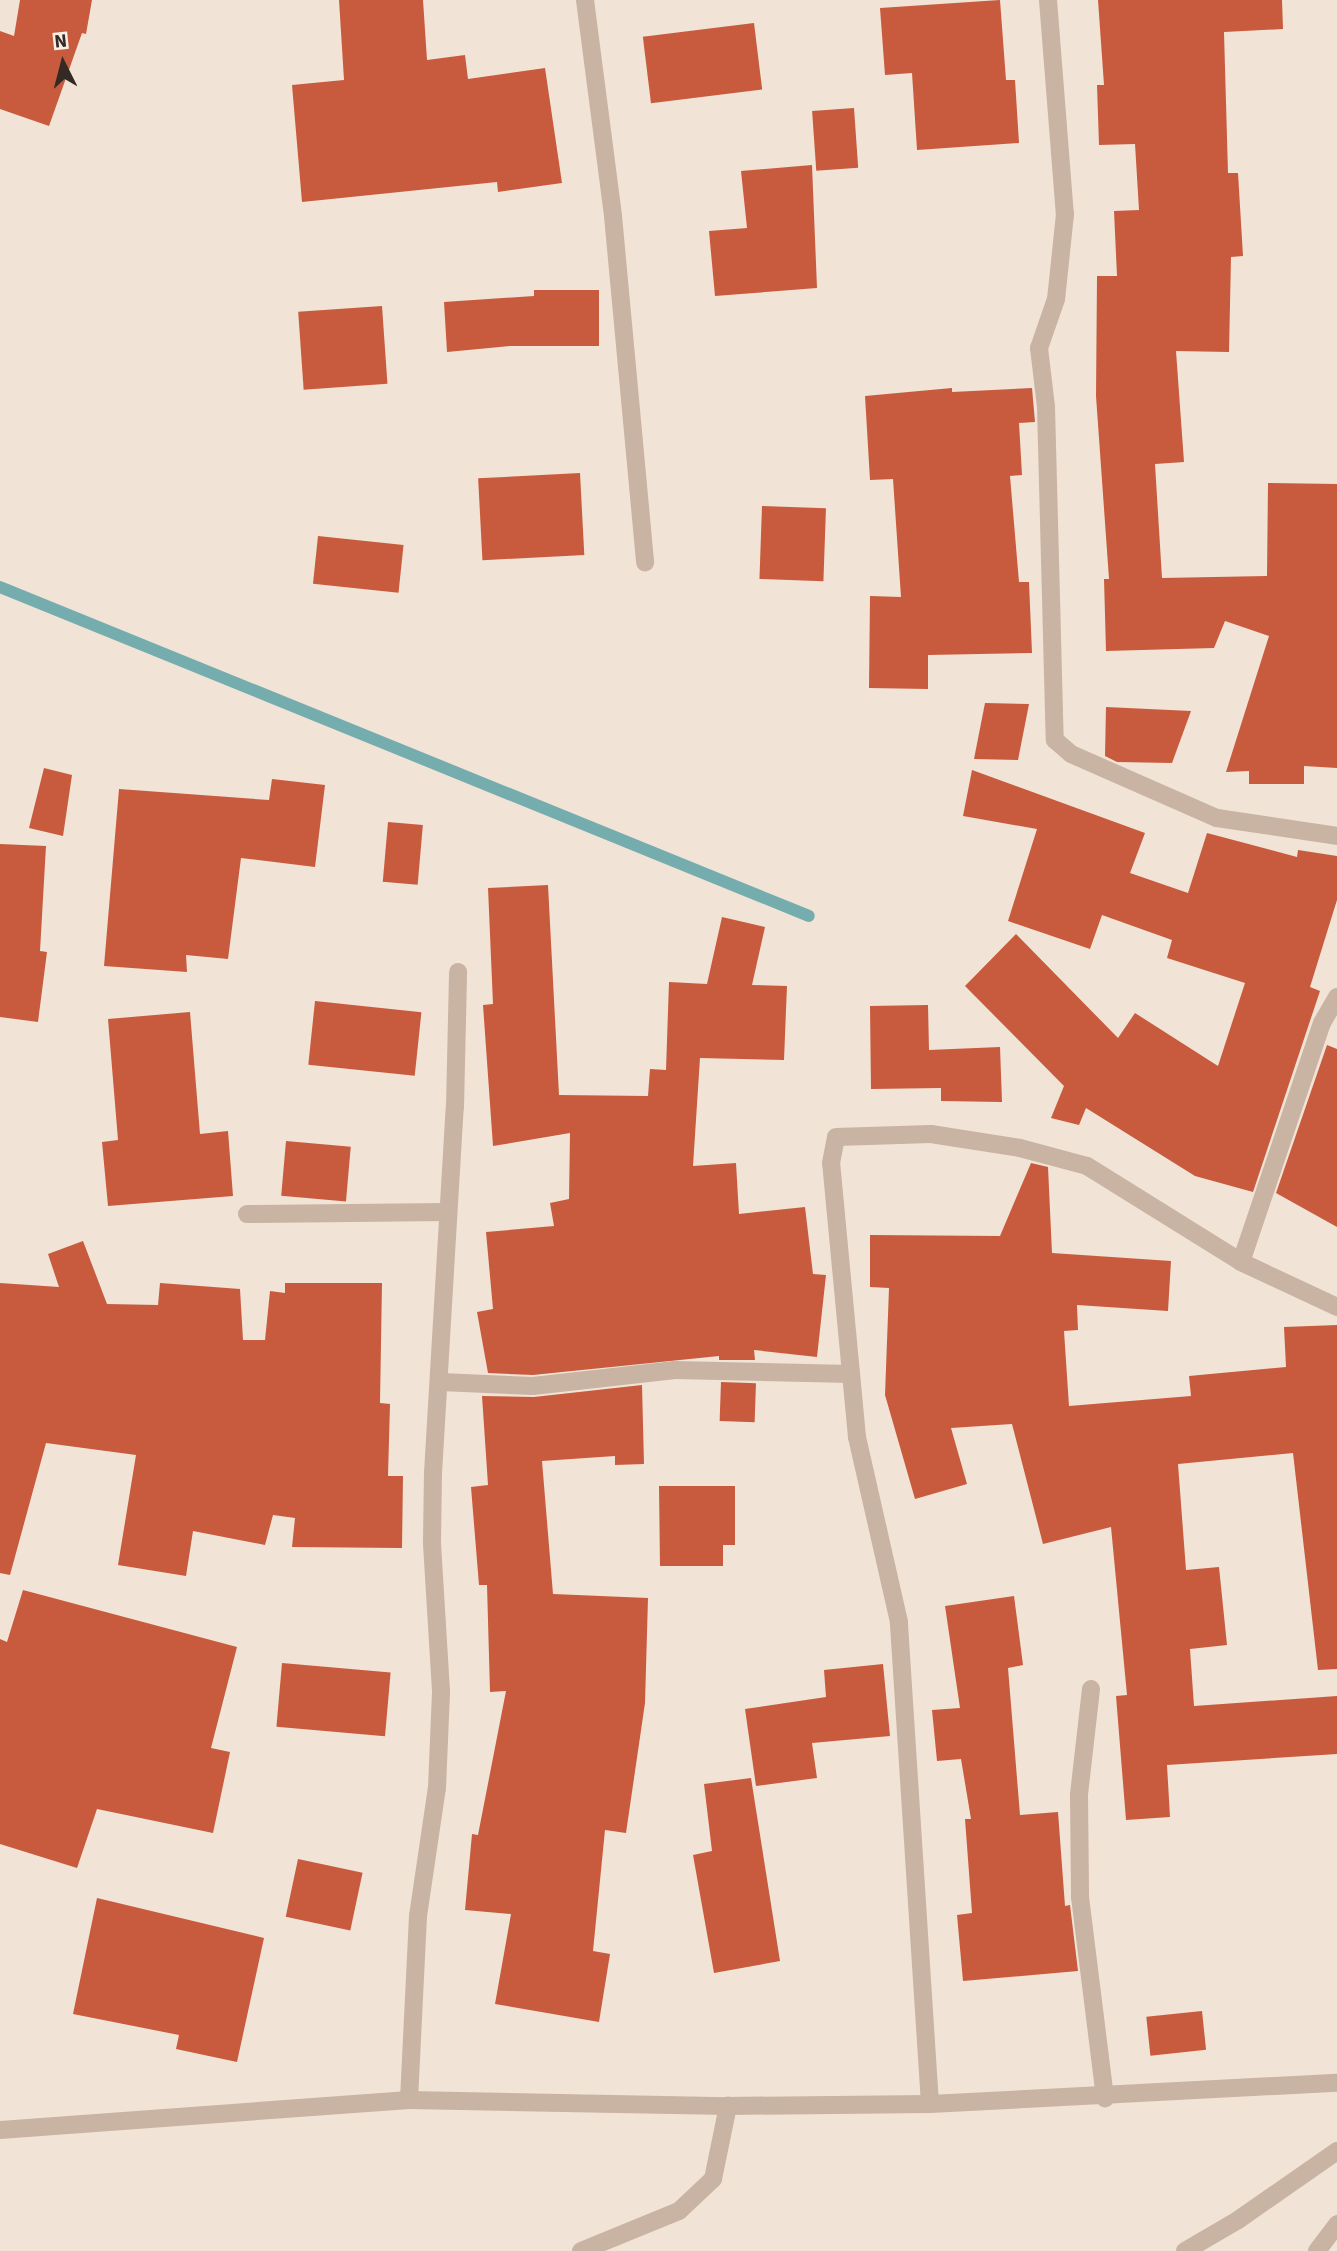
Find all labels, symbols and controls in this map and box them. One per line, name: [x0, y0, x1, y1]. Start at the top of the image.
north arrow: [28, 28, 98, 98]
text: N: [53, 28, 68, 56]

